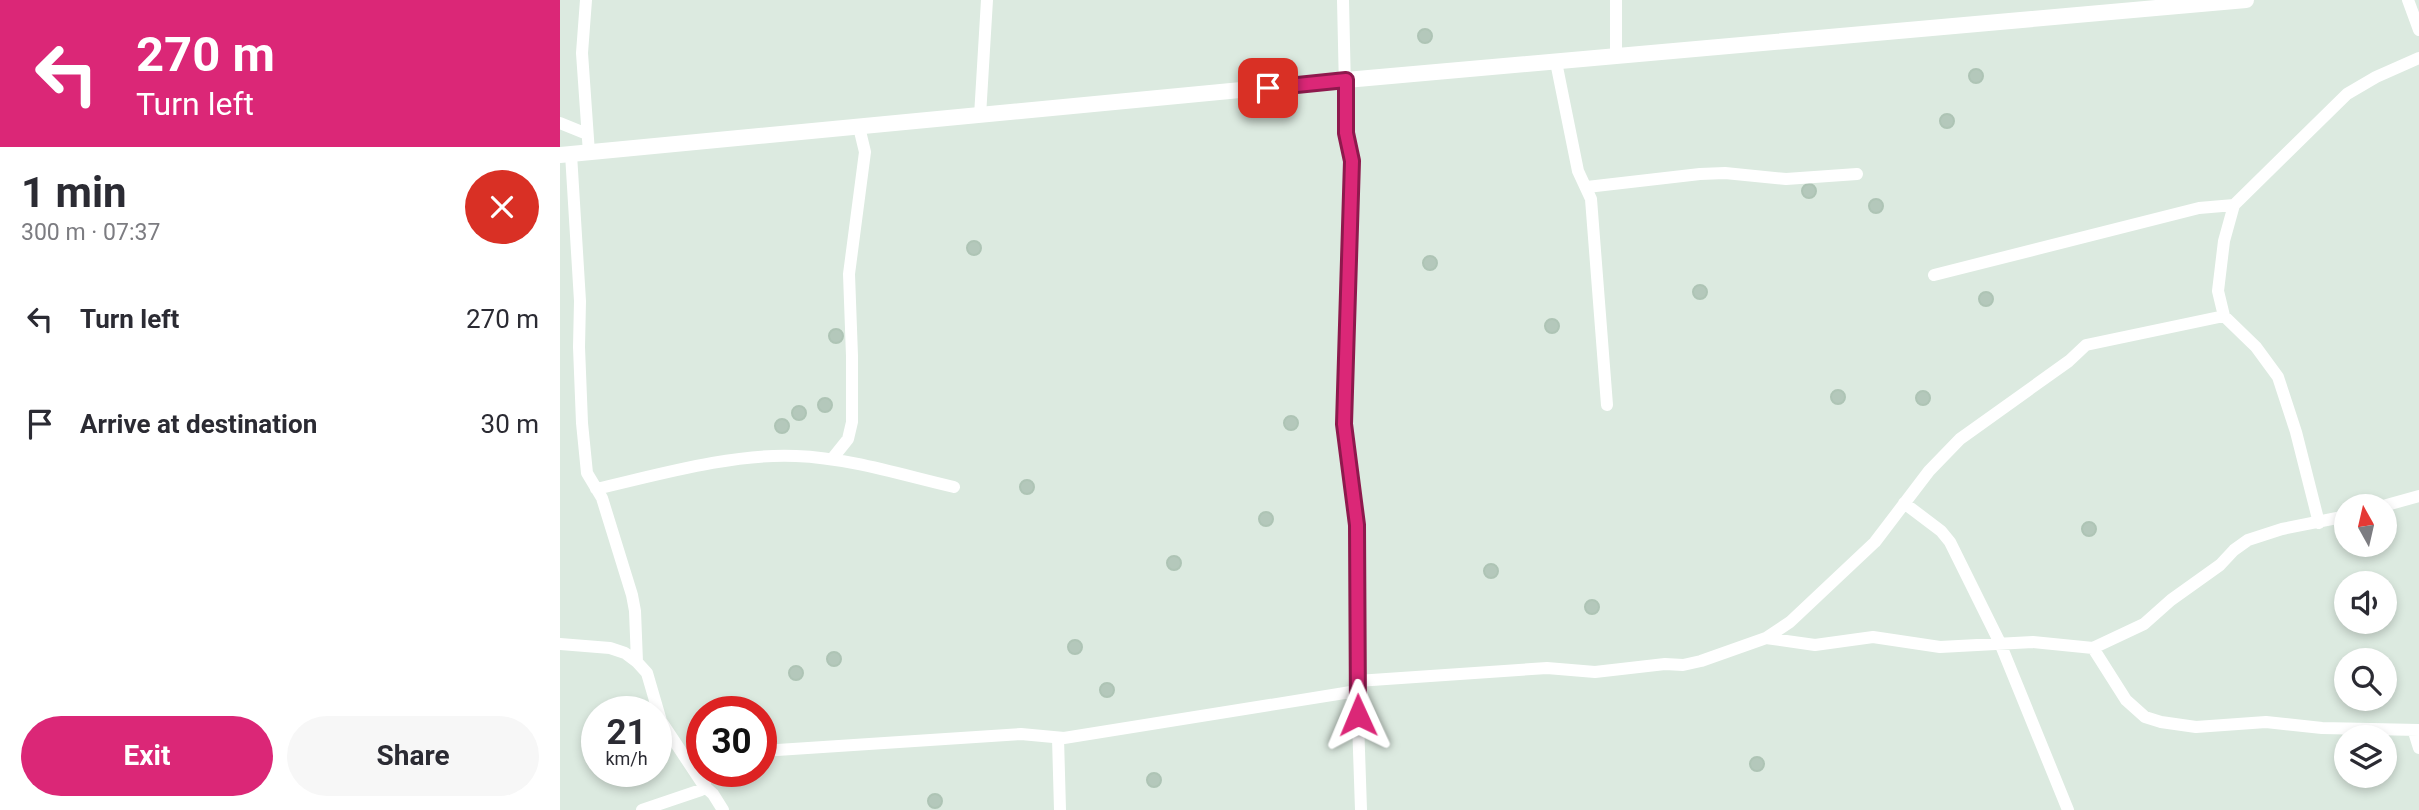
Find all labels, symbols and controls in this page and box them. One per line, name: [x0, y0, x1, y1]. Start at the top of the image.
text: 270 m: [136, 26, 275, 83]
icon: left: [21, 28, 112, 119]
pin: [1238, 58, 1298, 118]
icon: arrive: [1249, 69, 1287, 107]
text: Turn left: [136, 85, 254, 123]
text: 1 min: [21, 168, 127, 217]
button: close: [465, 170, 539, 244]
text: 300 m · 07:37: [21, 219, 160, 246]
icon: left: [21, 300, 59, 338]
text: Turn left: [80, 304, 179, 334]
text: 270 m: [466, 304, 539, 334]
icon: arrive: [21, 405, 59, 443]
text: Arrive at destination: [80, 409, 317, 439]
text: 30 m: [481, 409, 539, 439]
north arrow: [2334, 494, 2398, 556]
map controls: [2334, 494, 2397, 788]
button: sound: [2334, 571, 2397, 634]
button: search: [2334, 648, 2397, 711]
position arrow: [1321, 678, 1395, 752]
speed limit sign: 30: [686, 696, 777, 787]
text: 21: [606, 712, 647, 753]
button: Exit: [21, 716, 273, 796]
button: Share: [287, 716, 539, 796]
button: layers: [2334, 725, 2397, 788]
text: km/h: [605, 748, 648, 769]

